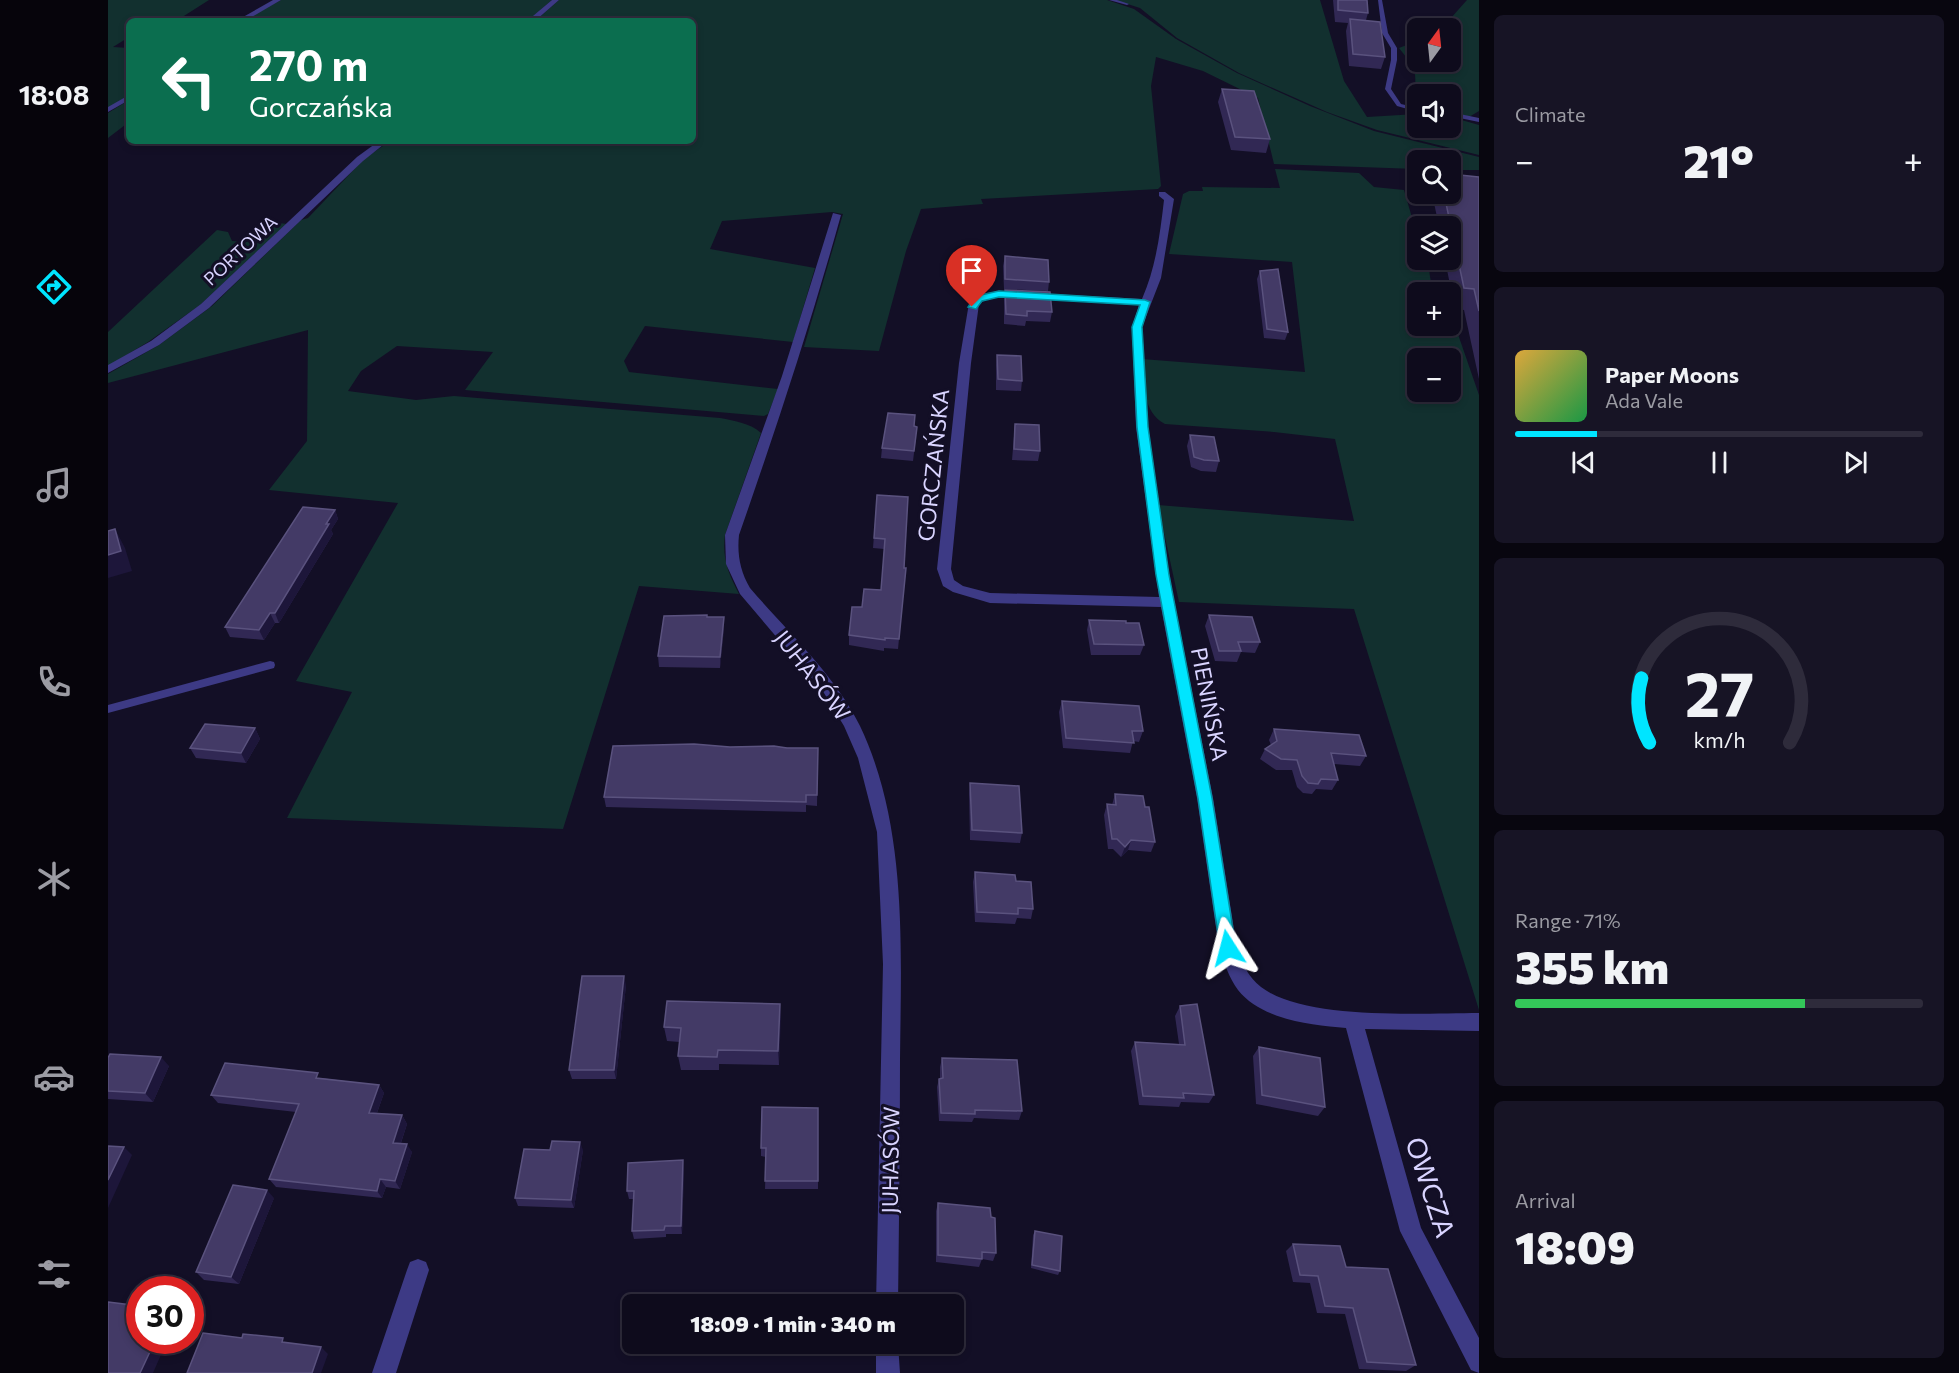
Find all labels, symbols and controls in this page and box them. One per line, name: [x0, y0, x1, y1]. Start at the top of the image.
north arrow: [1407, 18, 1461, 72]
map controls: [1407, 18, 1461, 402]
text: 270 m: [249, 38, 368, 90]
icon: left: [150, 42, 228, 120]
text: 18:08: [19, 78, 89, 111]
button: sound: [1407, 84, 1461, 138]
text: Gorczańska: [249, 90, 393, 123]
text: Climate: [1515, 102, 1585, 126]
text: 21°: [1683, 132, 1754, 187]
text: −: [1515, 139, 1534, 180]
text: +: [1904, 139, 1923, 180]
button: search: [1407, 150, 1461, 204]
street label: PORTOWA: [199, 210, 281, 290]
button: layers: [1407, 216, 1461, 270]
pin: [946, 245, 997, 307]
icon: arrive: [955, 254, 988, 287]
icon: directions: [33, 266, 75, 308]
button: +: [1407, 282, 1461, 336]
button: −: [1407, 348, 1461, 402]
text: Paper Moons: [1605, 361, 1739, 388]
street label: GORCZAŃSKA: [912, 388, 954, 542]
text: Ada Vale: [1605, 388, 1683, 412]
icon: previous: [1567, 446, 1600, 479]
icon: pause: [1703, 446, 1736, 479]
icon: next: [1839, 446, 1872, 479]
icon: music: [33, 464, 75, 506]
street label: JUHASÓW: [769, 625, 857, 725]
street label: PIENIŃSKA: [1186, 645, 1234, 763]
text: 27: [1684, 655, 1754, 731]
icon: phone: [33, 661, 75, 703]
text: km/h: [1693, 727, 1745, 753]
icon: climate: [33, 858, 75, 900]
text: Range · 71%: [1515, 908, 1621, 932]
position arrow: [1196, 916, 1260, 980]
text: 355 km: [1515, 938, 1669, 993]
icon: car: [33, 1056, 75, 1098]
street label: JUHASÓW: [876, 1106, 904, 1214]
street label: OWCZA: [1399, 1133, 1463, 1241]
text: Arrival: [1515, 1188, 1576, 1212]
text: 18:09: [1515, 1218, 1635, 1273]
icon: filters: [33, 1253, 75, 1295]
speed limit sign: 30: [126, 1276, 204, 1354]
text: 18:09 · 1 min · 340 m: [690, 1310, 896, 1337]

